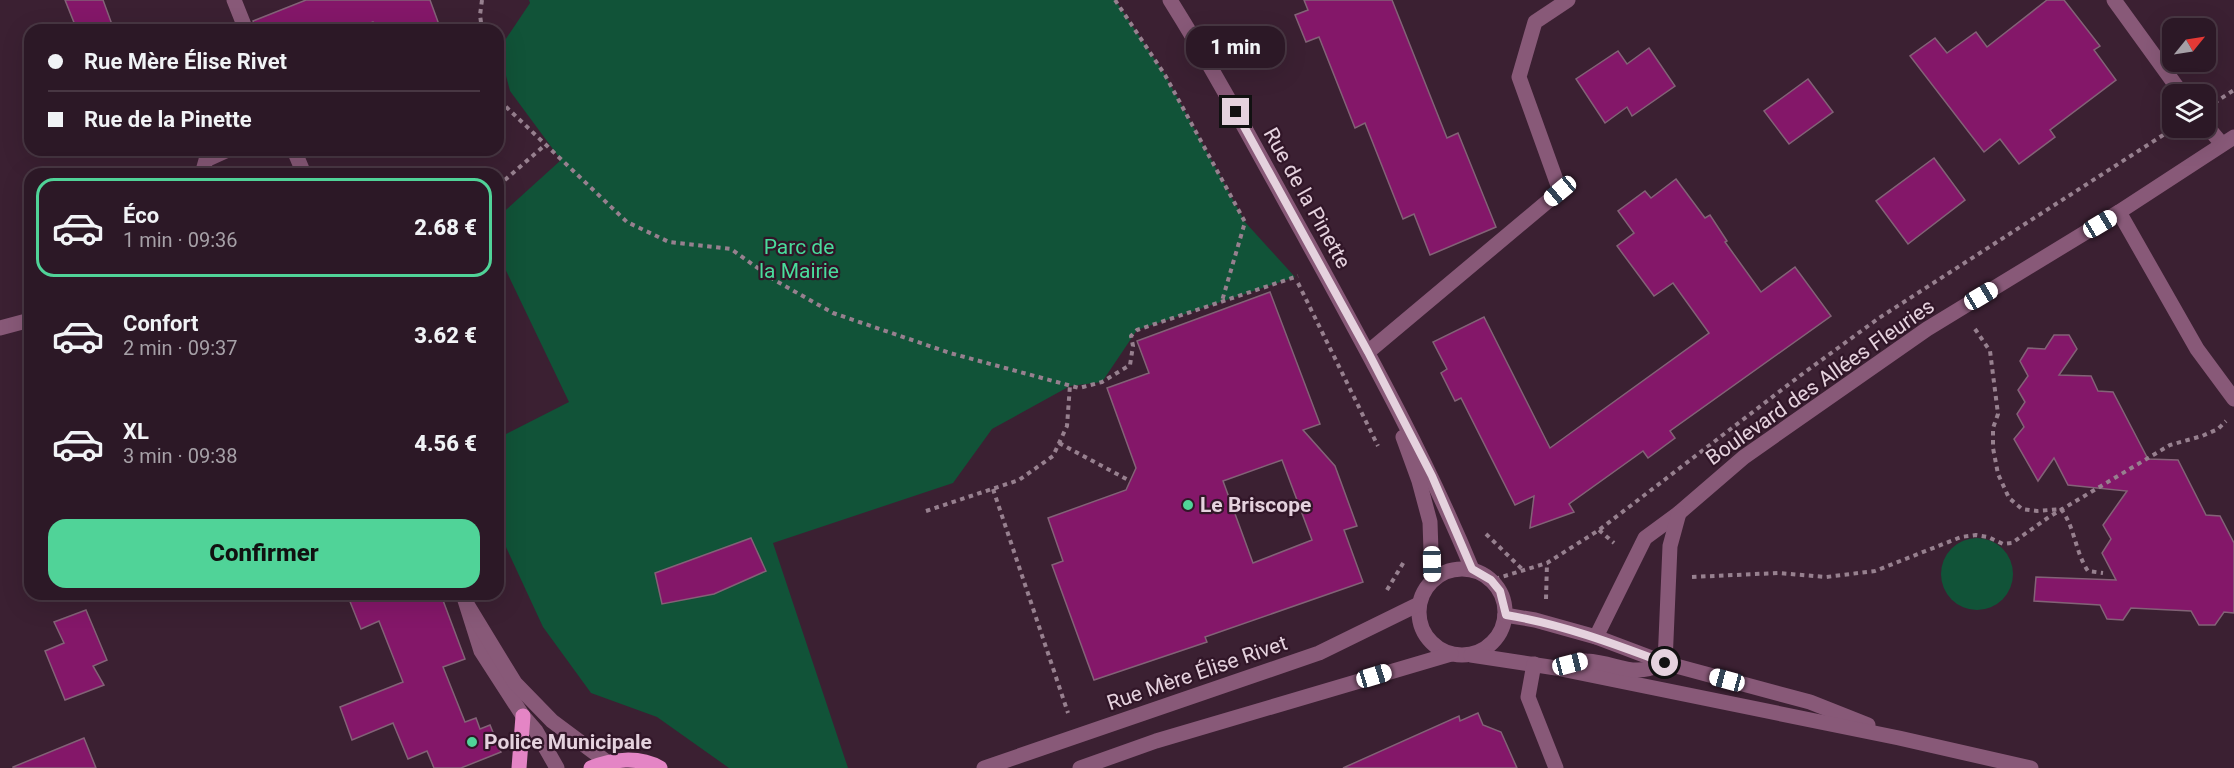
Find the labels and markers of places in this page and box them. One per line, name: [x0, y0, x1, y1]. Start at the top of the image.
place label: Le Briscope: [1200, 493, 1311, 517]
marker: Le Briscope: [1181, 498, 1195, 512]
place label: Police Municipale: [484, 730, 652, 754]
marker: Police Municipale: [465, 735, 479, 749]

